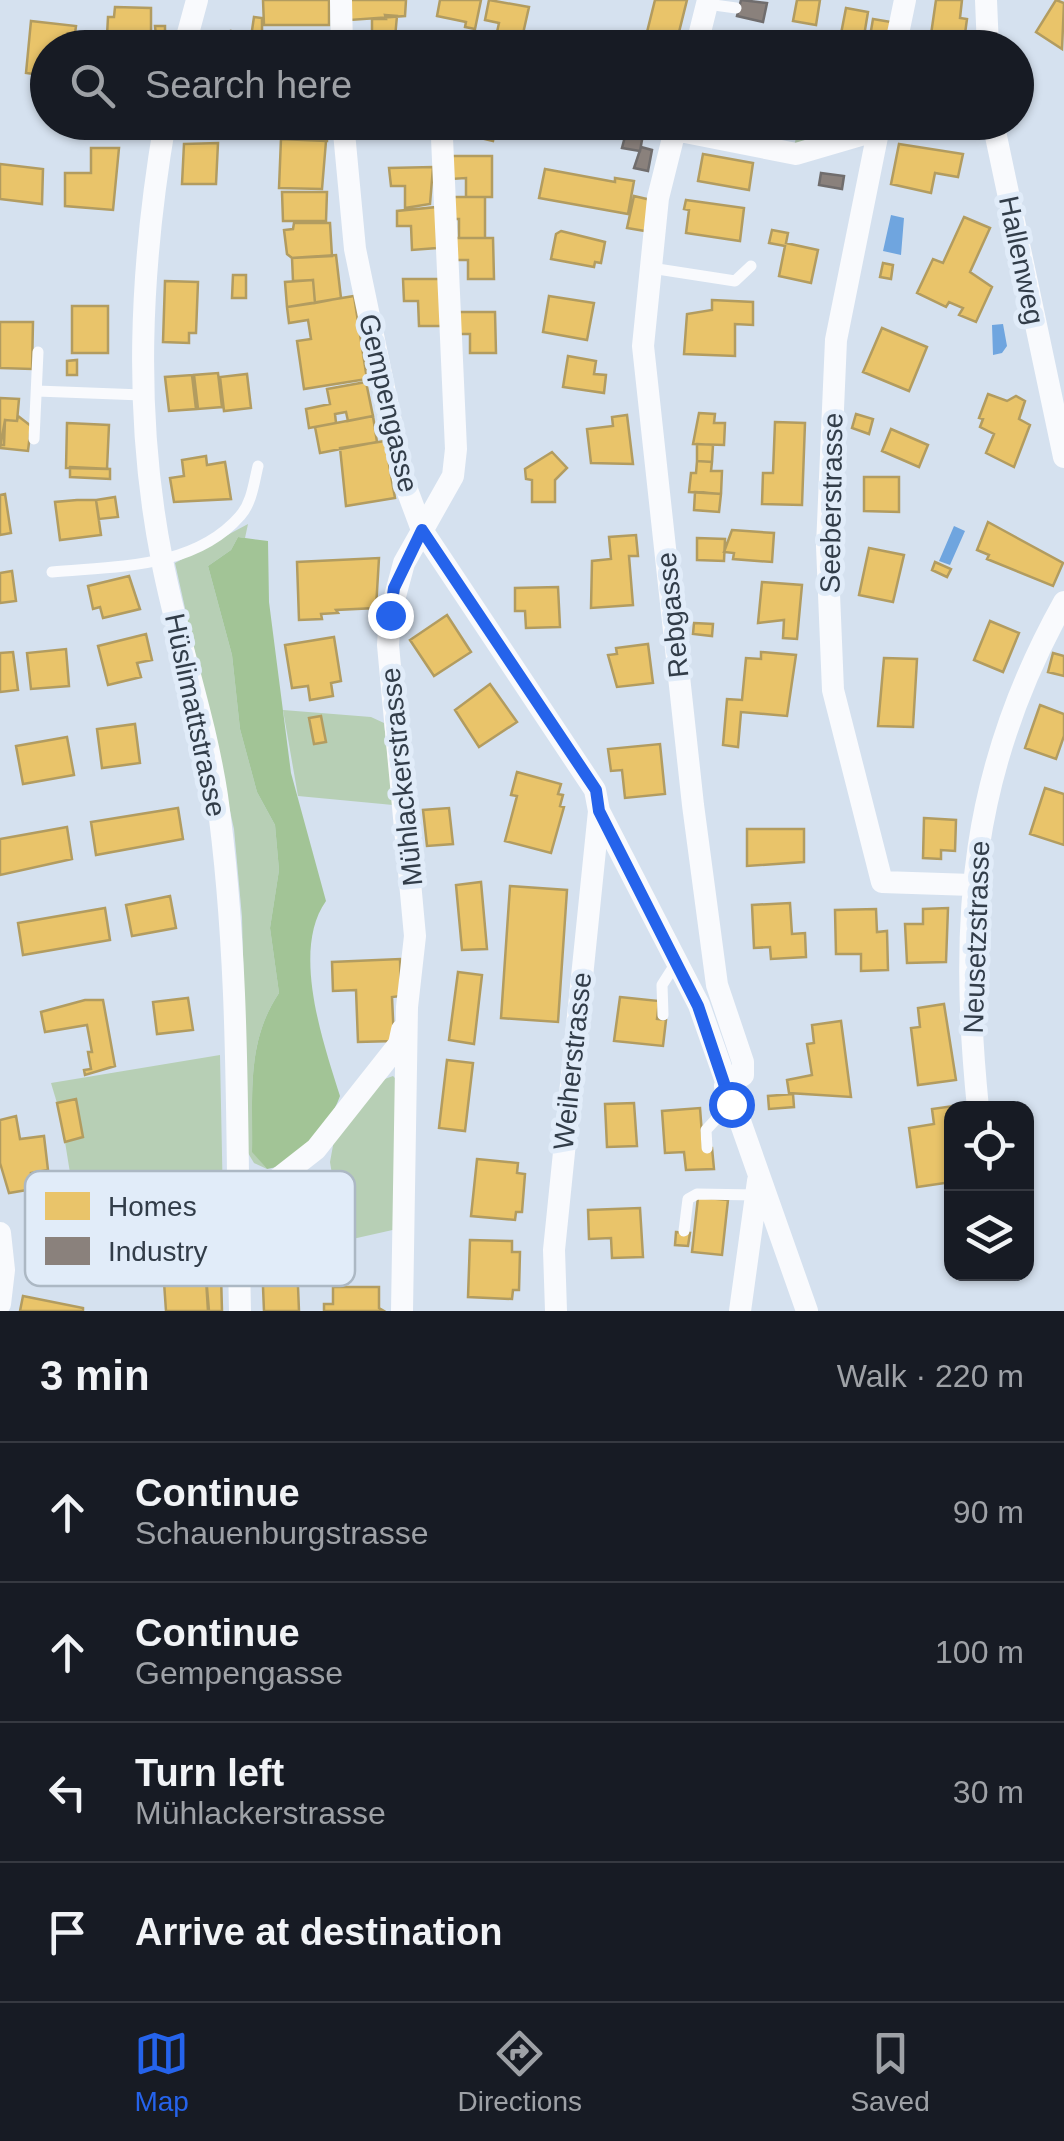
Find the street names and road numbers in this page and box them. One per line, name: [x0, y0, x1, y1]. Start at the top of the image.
street label: Hallenweg: [993, 193, 1050, 327]
street label: Gempengasse: [353, 311, 424, 495]
street label: Seeberstrasse: [814, 412, 849, 594]
street label: Rebgasse: [650, 551, 695, 679]
street label: Hüslimattstrasse: [159, 611, 232, 820]
street label: Mühlackerstrasse: [375, 666, 428, 888]
street label: Neusetzstrasse: [958, 840, 995, 1034]
street label: Weiherstrasse: [548, 971, 597, 1151]

